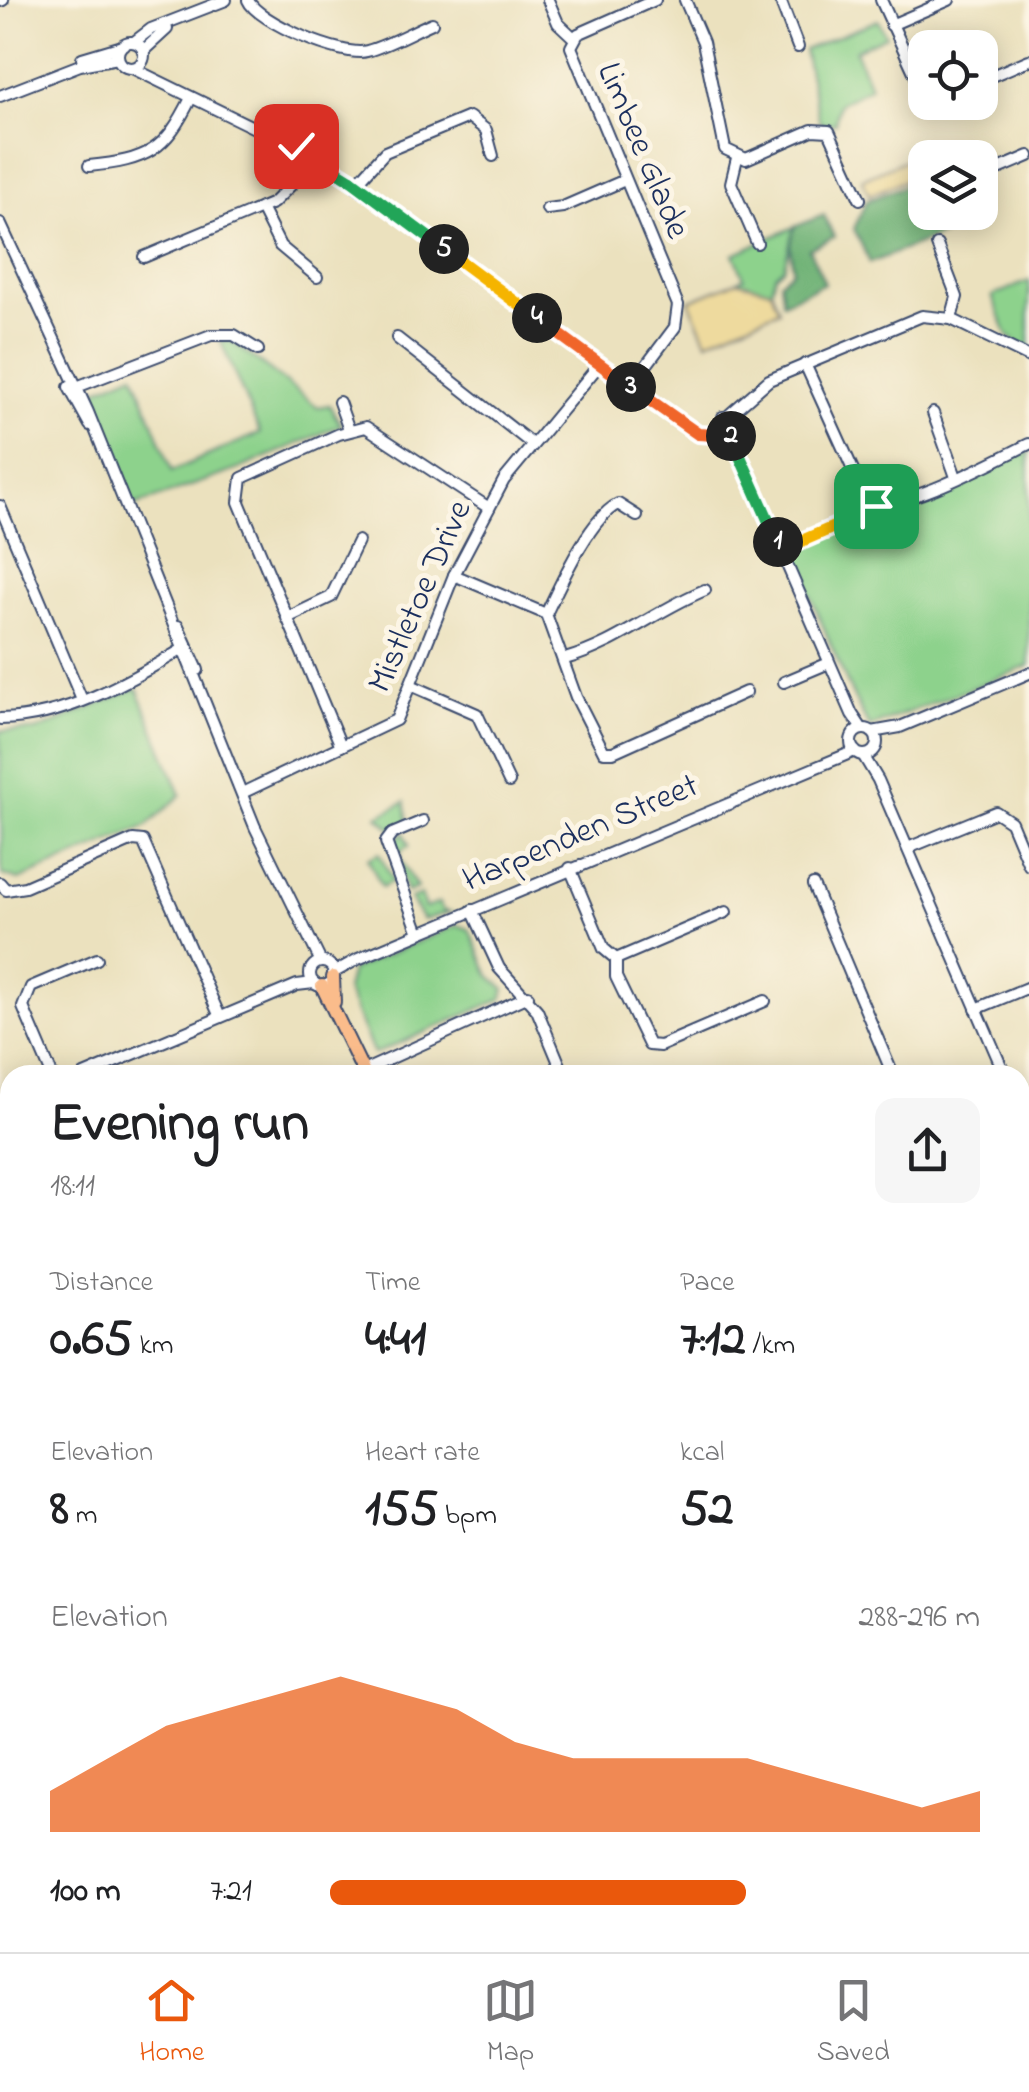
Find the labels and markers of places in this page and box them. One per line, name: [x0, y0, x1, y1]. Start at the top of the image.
pin: [254, 104, 339, 189]
pin: 5: [419, 224, 469, 274]
pin: 4: [512, 293, 562, 343]
pin: 3: [606, 362, 656, 412]
pin: 2: [706, 411, 756, 461]
pin: [834, 464, 919, 549]
pin: 1: [753, 517, 803, 567]

